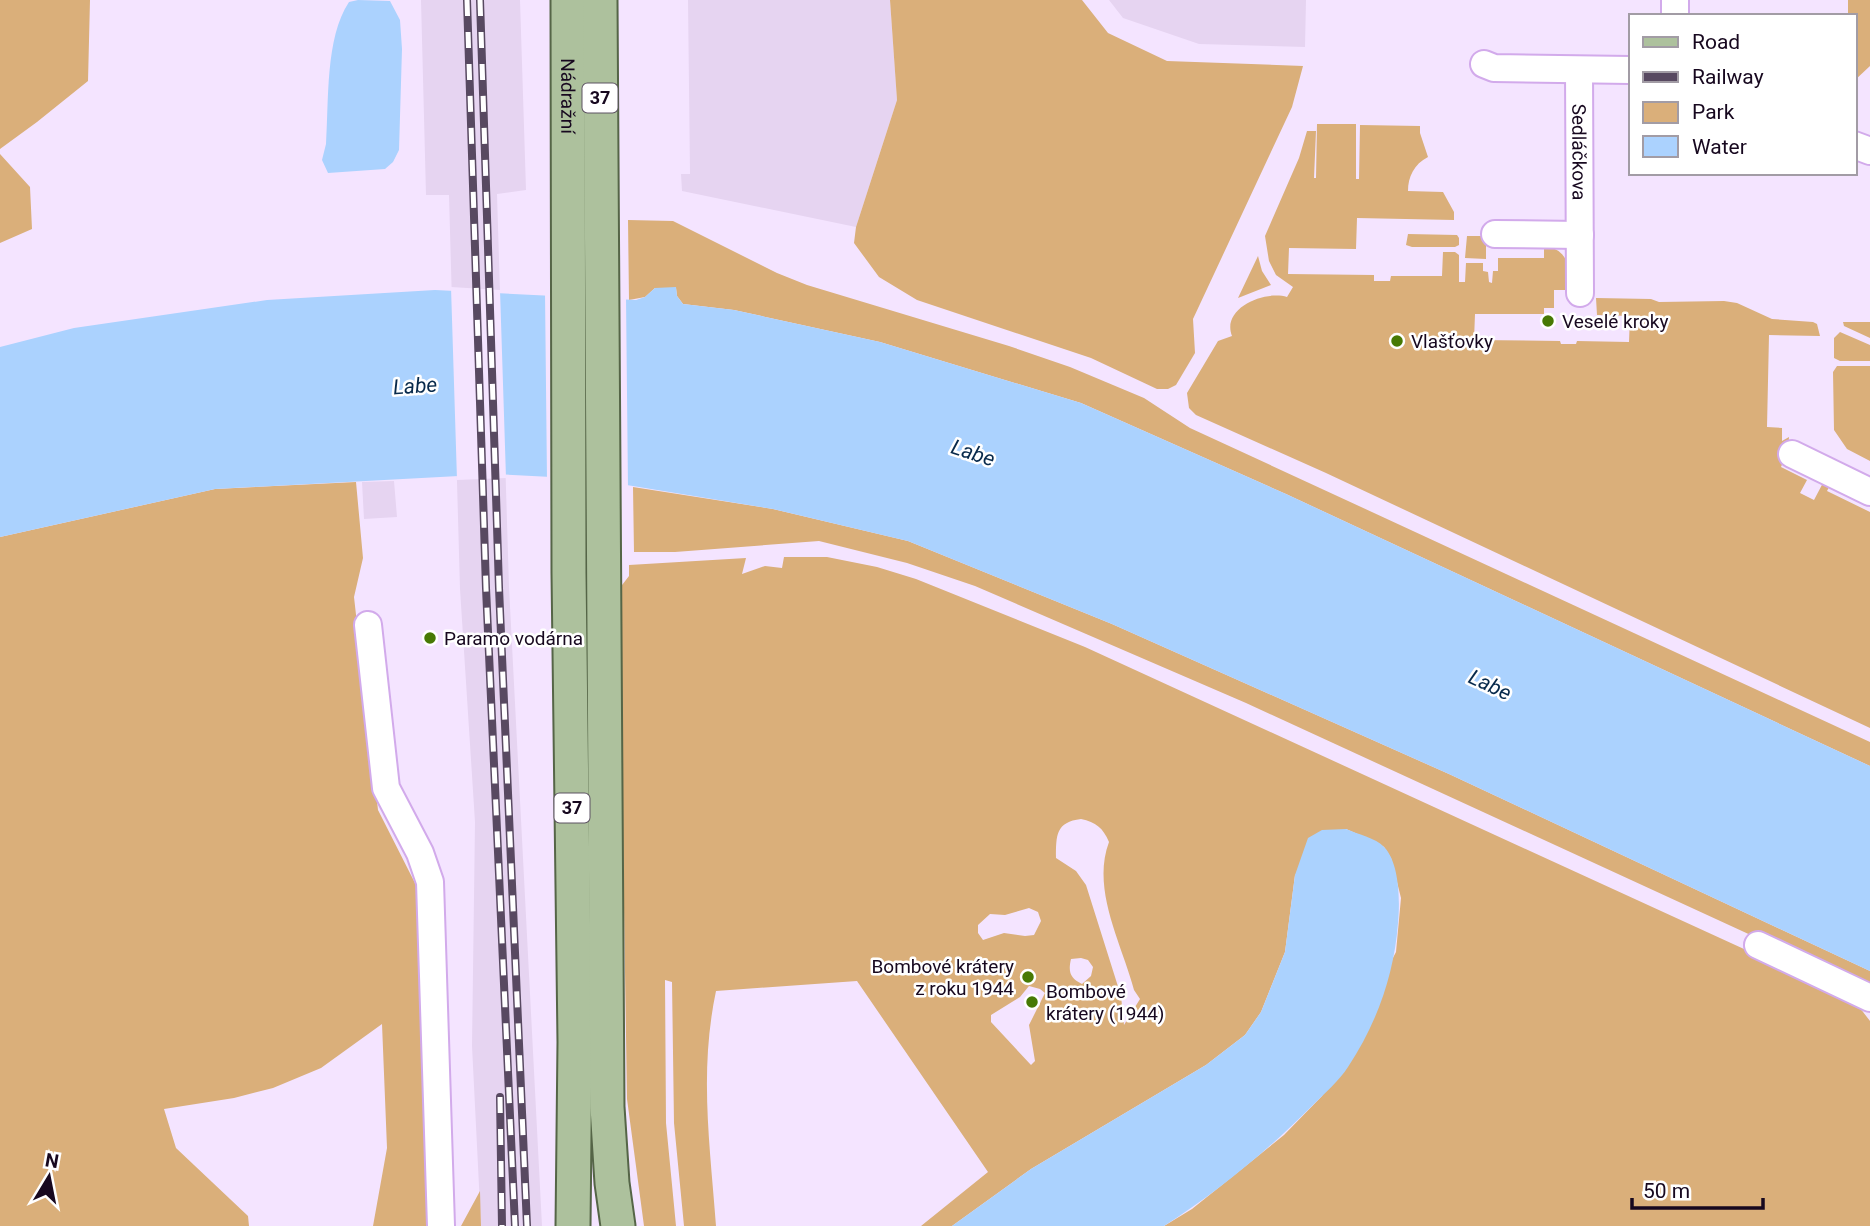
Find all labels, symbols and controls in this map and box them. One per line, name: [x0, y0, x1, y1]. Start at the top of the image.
legend: [1629, 14, 1856, 175]
text: Road: [1692, 30, 1740, 54]
street label: Nádražní: [556, 58, 579, 135]
text: Railway: [1692, 65, 1764, 89]
road number: 37: [582, 84, 618, 113]
text: Park: [1692, 100, 1735, 124]
street label: Sedláčkova: [1567, 104, 1591, 200]
text: Water: [1692, 135, 1747, 159]
place label: Veselé kroky: [1562, 310, 1668, 333]
marker: Veselé kroky: [1540, 313, 1556, 329]
place label: Vlašťovky: [1411, 330, 1493, 353]
marker: Vlašťovky: [1389, 333, 1405, 349]
water label: Labe: [392, 372, 438, 400]
water label: Labe: [948, 435, 998, 471]
place label: Paramo vodárna: [444, 627, 583, 650]
marker: Paramo vodárna: [422, 630, 438, 646]
water label: Labe: [1465, 665, 1515, 705]
road number: 37: [554, 794, 590, 822]
place label: Bombové krátery z roku 1944: [872, 955, 1014, 1000]
marker: Bombové krátery z roku 1944: [1020, 969, 1036, 985]
place label: Bombové krátery (1944): [1046, 980, 1164, 1025]
marker: Bombové krátery (1944): [1024, 994, 1040, 1010]
north arrow: [14, 1142, 84, 1212]
text: N: [43, 1148, 60, 1173]
scale bar: [1632, 1166, 1763, 1210]
text: 50 m: [1643, 1179, 1690, 1203]

